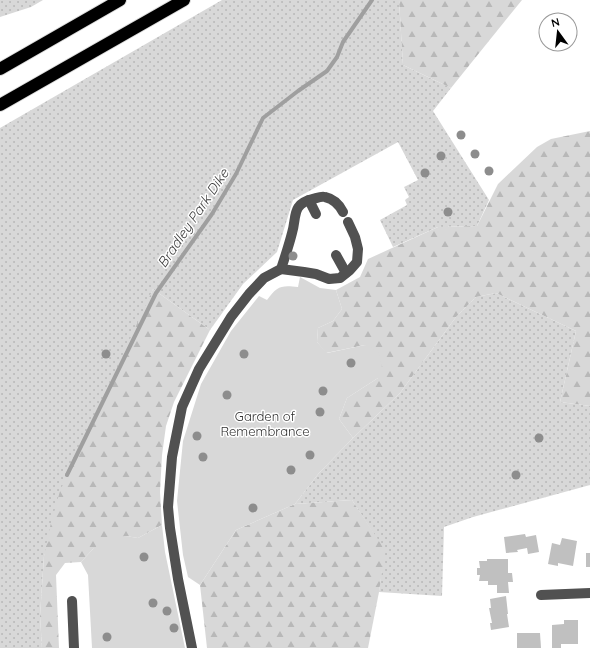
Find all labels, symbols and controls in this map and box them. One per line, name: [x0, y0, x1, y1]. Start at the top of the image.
north arrow: [538, 12, 578, 52]
text: N: [550, 15, 561, 30]
water label: Bradley Park Dike: [153, 164, 233, 271]
park label: Garden of Remembrance: [220, 408, 310, 439]

